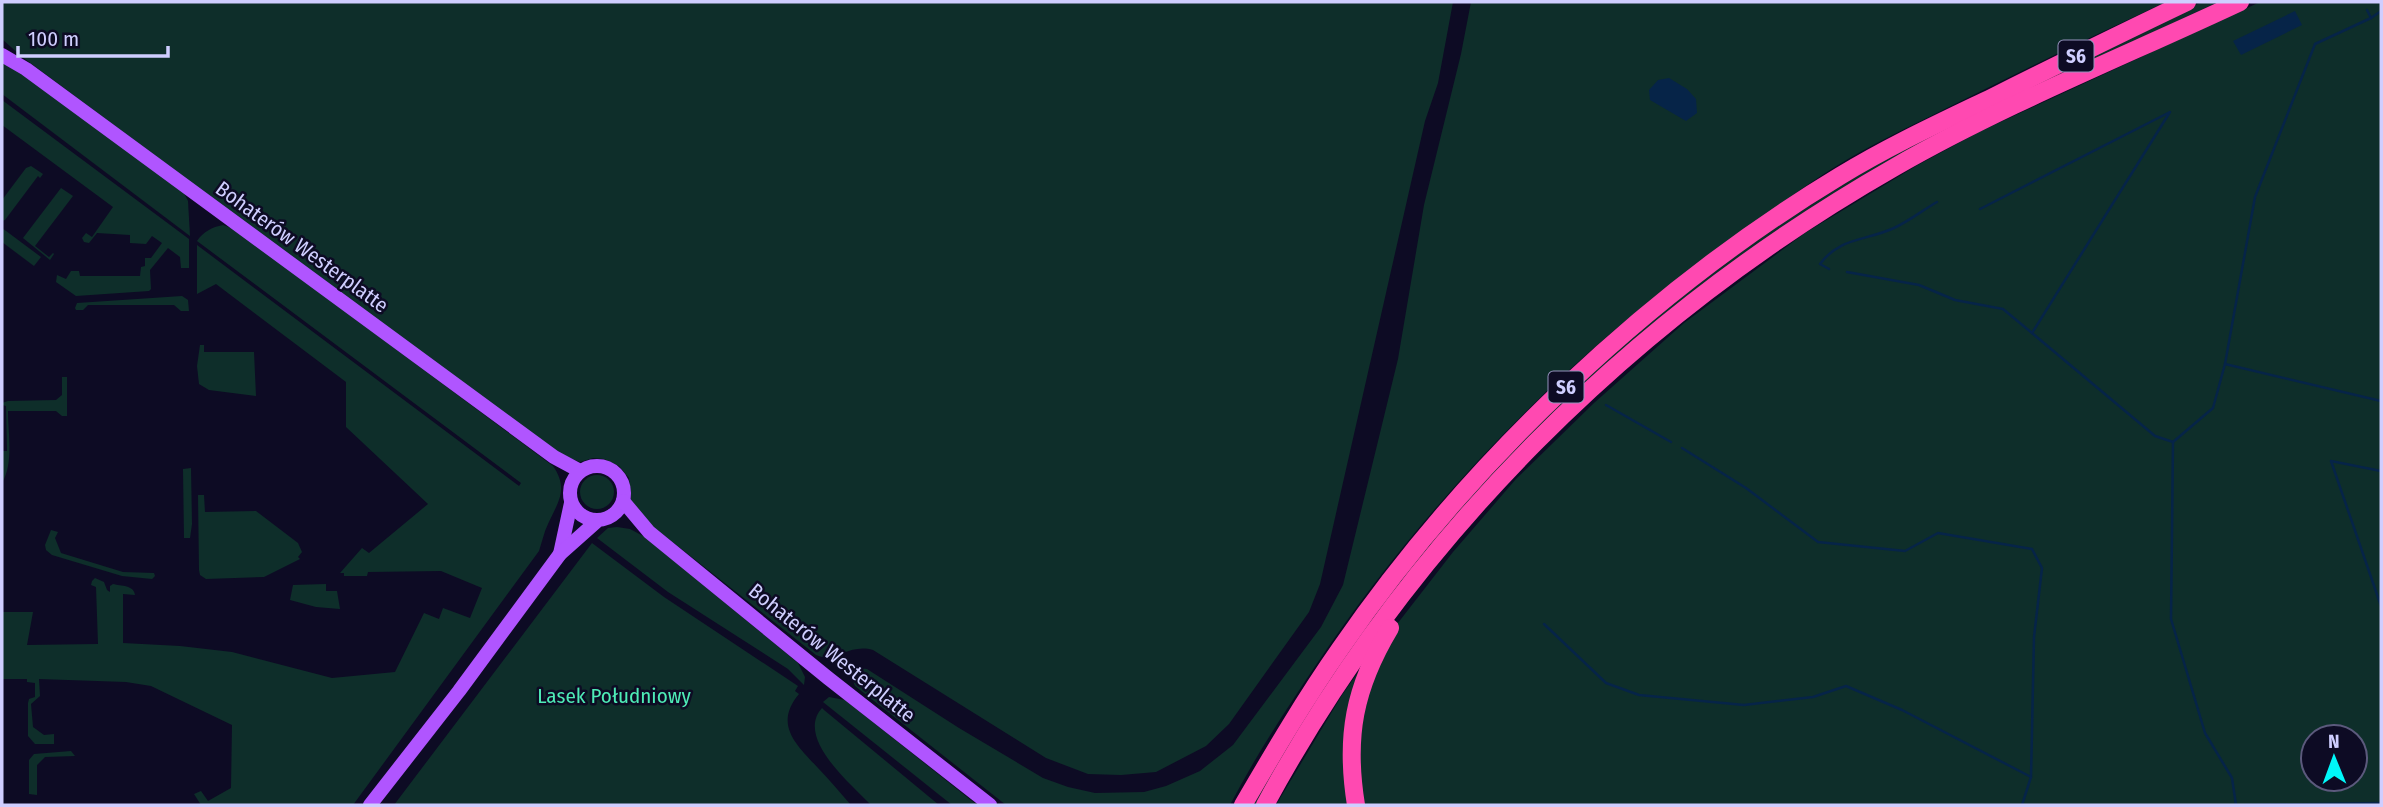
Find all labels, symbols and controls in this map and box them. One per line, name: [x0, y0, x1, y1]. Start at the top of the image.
scale bar: [18, 14, 168, 58]
text: 100 m: [28, 26, 79, 52]
road number: S6: [2058, 40, 2094, 72]
street label: Bohaterów Westerplatte: [211, 176, 393, 318]
road number: S6: [1548, 372, 1584, 402]
street label: Bohaterów Westerplatte: [743, 578, 921, 728]
park label: Lasek Południowy: [537, 683, 691, 709]
north arrow: [2299, 723, 2369, 793]
text: N: [2328, 730, 2340, 753]

